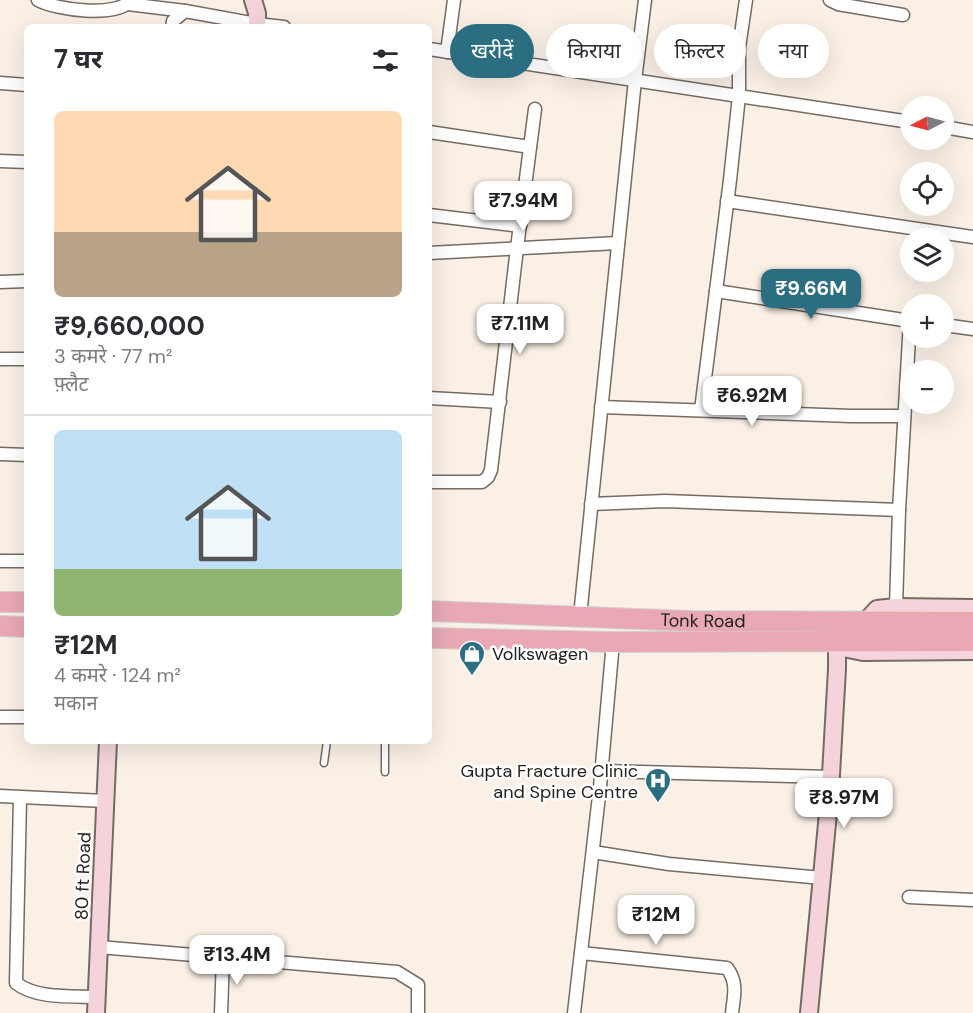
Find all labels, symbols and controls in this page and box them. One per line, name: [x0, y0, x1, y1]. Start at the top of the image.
chip: खरीदें: [450, 24, 534, 78]
chip: किराया: [546, 24, 642, 78]
chip: फ़िल्टर: [654, 24, 746, 78]
chip: नया: [758, 24, 829, 78]
text: 7 घर: [54, 42, 102, 76]
icon: filters: [369, 44, 402, 77]
north arrow: [900, 96, 954, 150]
map controls: [900, 96, 954, 414]
icon: home: [174, 150, 282, 258]
button: locate: [900, 162, 954, 216]
pin: ₹7.94M: [474, 181, 572, 232]
text: ₹7.94M: [488, 187, 558, 213]
button: layers: [900, 228, 954, 282]
pin: ₹9.66M: [762, 269, 860, 320]
text: ₹9.66M: [775, 275, 847, 301]
button: +: [900, 294, 954, 348]
pin: ₹7.11M: [471, 304, 569, 355]
text: ₹9,660,000: [54, 309, 205, 343]
text: ₹7.11M: [491, 310, 549, 336]
text: 3 कमरे · 77 m²: [54, 343, 172, 369]
button: −: [900, 360, 954, 414]
text: फ़्लैट: [54, 371, 89, 397]
pin: ₹6.92M: [703, 376, 801, 427]
text: ₹6.92M: [717, 382, 787, 408]
icon: home: [174, 469, 282, 577]
street label: Tonk Road: [660, 608, 746, 633]
text: ₹12M: [54, 628, 118, 662]
shop icon: Volkswagen: [457, 639, 487, 677]
place label: Volkswagen: [492, 642, 588, 666]
text: 4 कमरे · 124 m²: [54, 662, 181, 688]
text: मकान: [54, 690, 98, 716]
place label: Gupta Fracture Clinic and Spine Centre: [460, 759, 638, 804]
hospital icon: Gupta Fracture Clinic and Spine Centre: [643, 766, 673, 804]
pin: ₹8.97M: [795, 778, 893, 829]
text: ₹8.97M: [809, 784, 879, 810]
street label: 80 ft Road: [69, 832, 97, 920]
pin: ₹12M: [620, 895, 692, 946]
text: ₹12M: [632, 901, 680, 927]
pin: ₹13.4M: [188, 935, 286, 986]
text: ₹13.4M: [203, 941, 271, 967]

